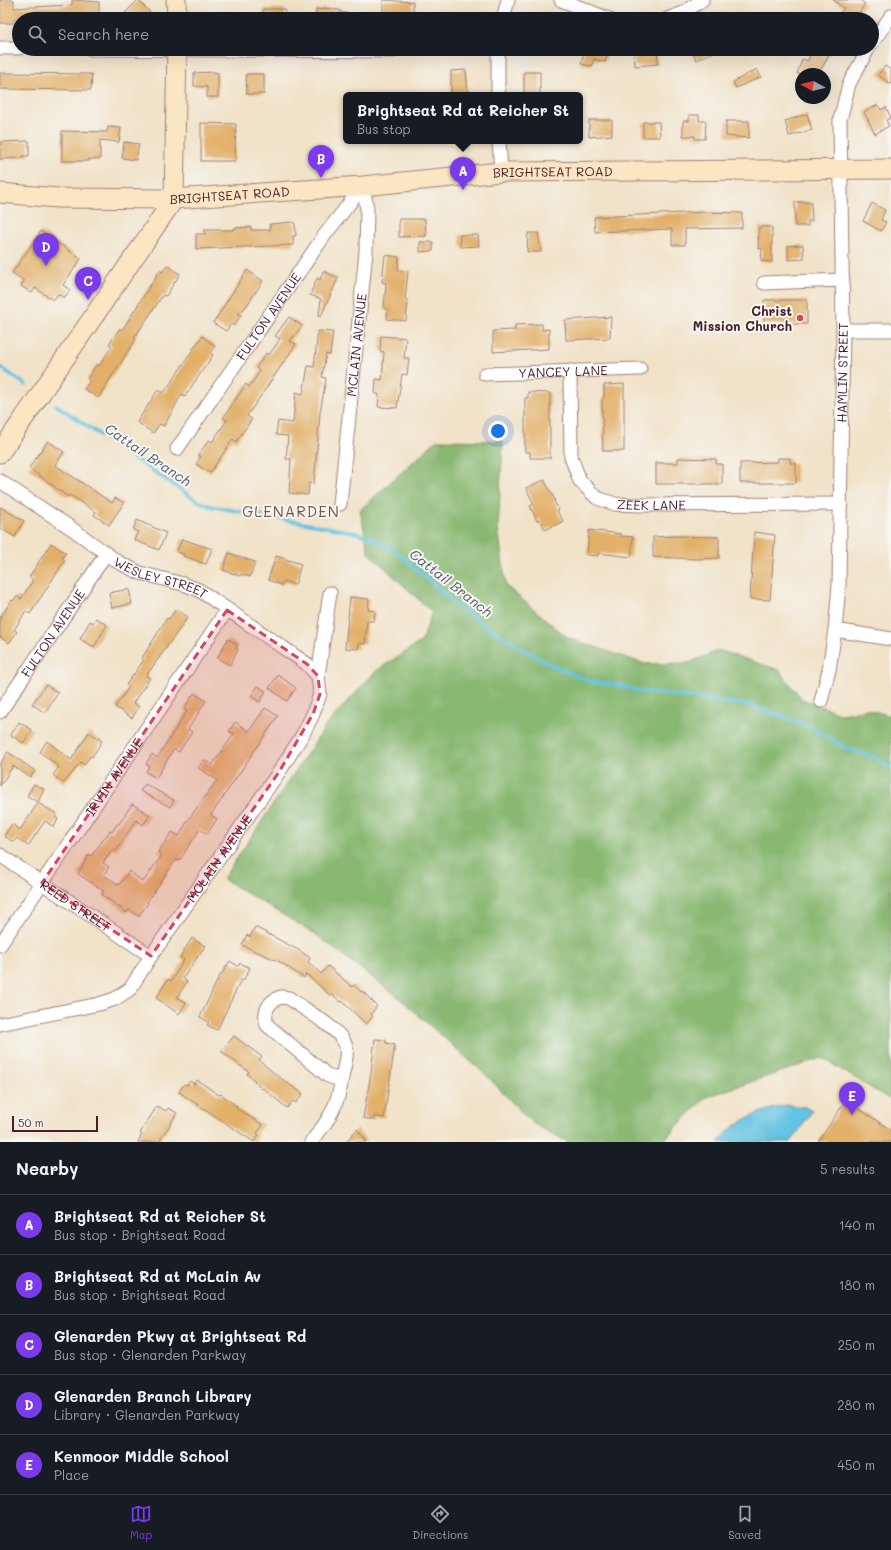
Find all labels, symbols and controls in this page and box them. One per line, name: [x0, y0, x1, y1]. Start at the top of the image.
search box: [12, 12, 879, 56]
icon: search: [26, 23, 48, 45]
text: Search here: [58, 24, 149, 44]
north arrow: [795, 68, 831, 104]
popup: [343, 92, 583, 144]
text: Brightseat Rd at Reicher St: [357, 100, 569, 120]
text: Bus stop: [357, 120, 410, 137]
pin: B: [308, 145, 334, 178]
pin: A: [450, 157, 476, 190]
street label: BRIGHTSEAT ROAD: [492, 162, 613, 181]
street label: BRIGHTSEAT ROAD: [170, 182, 290, 207]
pin: D: [33, 233, 59, 266]
pin: C: [75, 267, 101, 300]
street label: FULTON AVENUE: [232, 269, 304, 363]
street label: MCLAIN AVENUE: [342, 292, 370, 397]
place label: Christ Mission Church: [693, 302, 792, 334]
marker: Christ Mission Church: [795, 313, 805, 323]
street label: HAMLIN STREET: [833, 323, 851, 423]
street label: YANCEY LANE: [518, 361, 608, 381]
water label: Cattail Branch: [101, 419, 195, 491]
your location: [488, 421, 508, 441]
street label: ZEEK LANE: [617, 495, 686, 513]
district label: GLENARDEN: [242, 501, 340, 521]
water label: Cattail Branch: [406, 544, 497, 621]
street label: WESLEY STREET: [111, 552, 211, 602]
street label: FULTON AVENUE: [17, 585, 88, 680]
street label: IRVIN AVENUE: [81, 734, 146, 819]
street label: MCLAIN AVENUE: [182, 811, 255, 905]
street label: REED STREET: [37, 875, 114, 935]
pin: E: [839, 1082, 865, 1115]
scale bar: [12, 1114, 98, 1133]
text: 50 m: [18, 1115, 44, 1130]
text: Nearby: [16, 1157, 78, 1179]
text: 5 results: [820, 1160, 875, 1177]
text: Brightseat Rd at Reicher St: [54, 1206, 266, 1226]
text: A: [24, 1216, 34, 1233]
text: 140 m: [839, 1216, 875, 1233]
text: Bus stop · Brightseat Road: [54, 1226, 225, 1243]
text: Brightseat Rd at McLain Av: [54, 1266, 261, 1286]
text: B: [25, 1276, 33, 1293]
text: 180 m: [839, 1276, 875, 1293]
text: Bus stop · Brightseat Road: [54, 1286, 225, 1303]
text: Glenarden Pkwy at Brightseat Rd: [54, 1326, 306, 1346]
text: C: [24, 1336, 34, 1353]
text: 250 m: [838, 1336, 875, 1353]
text: Bus stop · Glenarden Parkway: [54, 1346, 246, 1363]
text: Glenarden Branch Library: [54, 1386, 252, 1406]
text: D: [24, 1396, 34, 1413]
text: 280 m: [837, 1396, 875, 1413]
text: Library · Glenarden Parkway: [54, 1406, 240, 1423]
text: Kenmoor Middle School: [54, 1446, 229, 1466]
text: E: [25, 1456, 33, 1473]
text: 450 m: [837, 1456, 875, 1473]
text: Place: [54, 1466, 89, 1483]
tab: Map: [130, 1503, 152, 1542]
tab: Directions: [412, 1503, 468, 1542]
tab: Saved: [728, 1503, 761, 1542]

